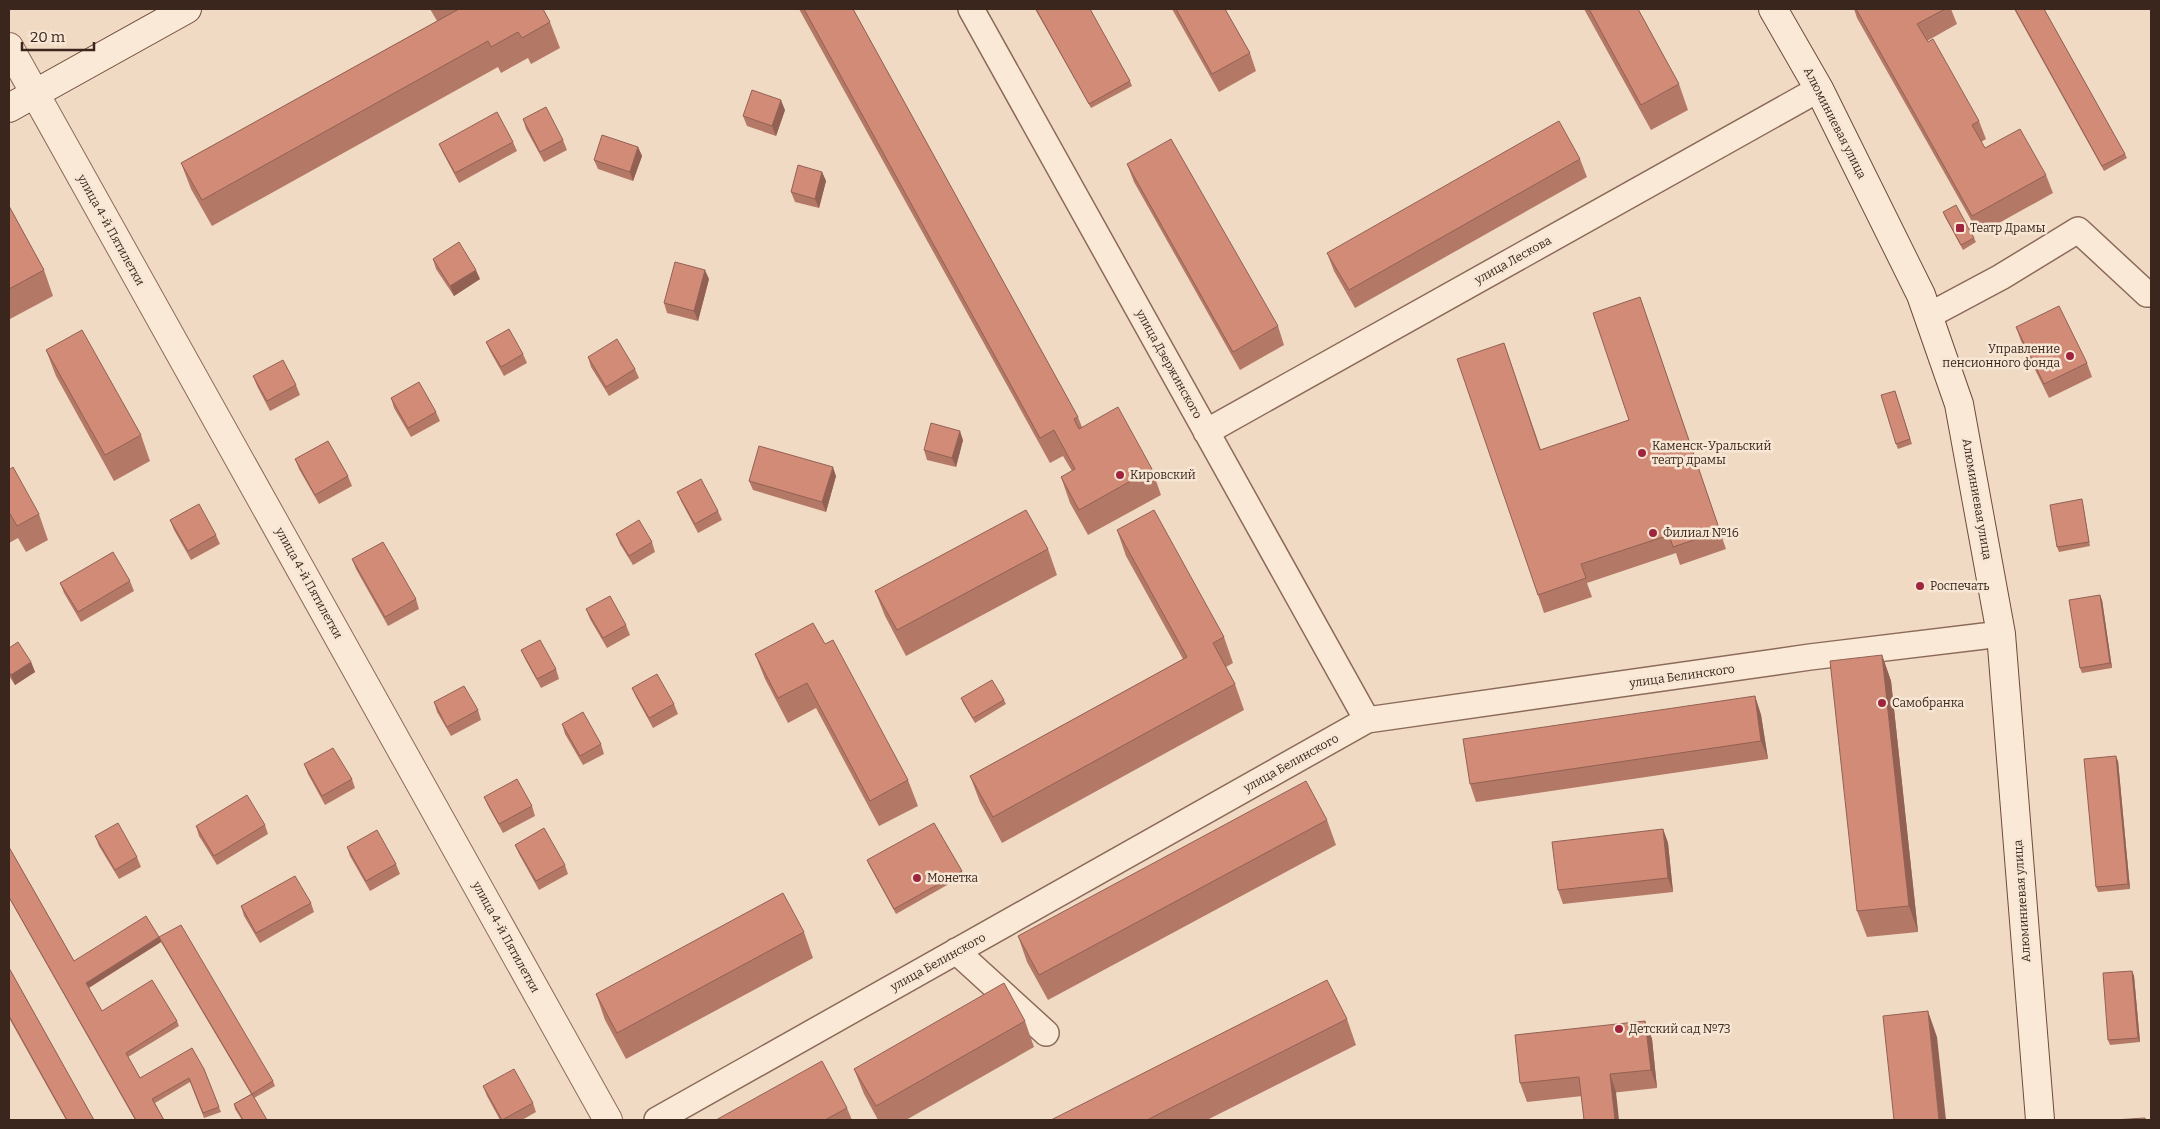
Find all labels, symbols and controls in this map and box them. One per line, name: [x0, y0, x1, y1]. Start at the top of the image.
scale bar: [22, 20, 95, 52]
text: 20 m: [30, 28, 66, 46]
street label: Алюминиевая улица: [1801, 65, 1869, 181]
street label: улица 4-й Пятилетки: [74, 171, 147, 288]
place label: Театр Драмы: [1970, 221, 2046, 235]
marker: Театр Драмы: [1954, 222, 1966, 234]
street label: улица Лескова: [1471, 233, 1554, 287]
street label: улица Дзержинского: [1133, 306, 1205, 421]
place label: Управление пенсионного фонда: [1942, 342, 2060, 370]
marker: Управление пенсионного фонда: [2064, 350, 2076, 362]
street label: Алюминиевая улица: [1959, 437, 1995, 561]
place label: Каменск-Уральский театр драмы: [1652, 439, 1771, 467]
marker: Каменск-Уральский театр драмы: [1636, 447, 1648, 459]
place label: Кировский: [1130, 468, 1196, 482]
marker: Кировский: [1114, 469, 1126, 481]
street label: улица 4-й Пятилетки: [272, 524, 345, 641]
place label: Филиал №16: [1663, 526, 1739, 540]
marker: Филиал №16: [1647, 527, 1659, 539]
place label: Роспечать: [1930, 579, 1989, 593]
marker: Роспечать: [1914, 580, 1926, 592]
street label: улица Белинского: [1627, 662, 1736, 690]
place label: Самобранка: [1892, 696, 1964, 710]
marker: Самобранка: [1876, 697, 1888, 709]
street label: улица Белинского: [1240, 731, 1341, 795]
street label: Алюминиевая улица: [2011, 839, 2033, 963]
place label: Монетка: [927, 871, 979, 885]
marker: Монетка: [911, 872, 923, 884]
street label: улица 4-й Пятилетки: [469, 878, 542, 995]
street label: улица Белинского: [887, 930, 988, 994]
place label: Детский сад №73: [1629, 1022, 1731, 1036]
marker: Детский сад №73: [1613, 1023, 1625, 1035]

